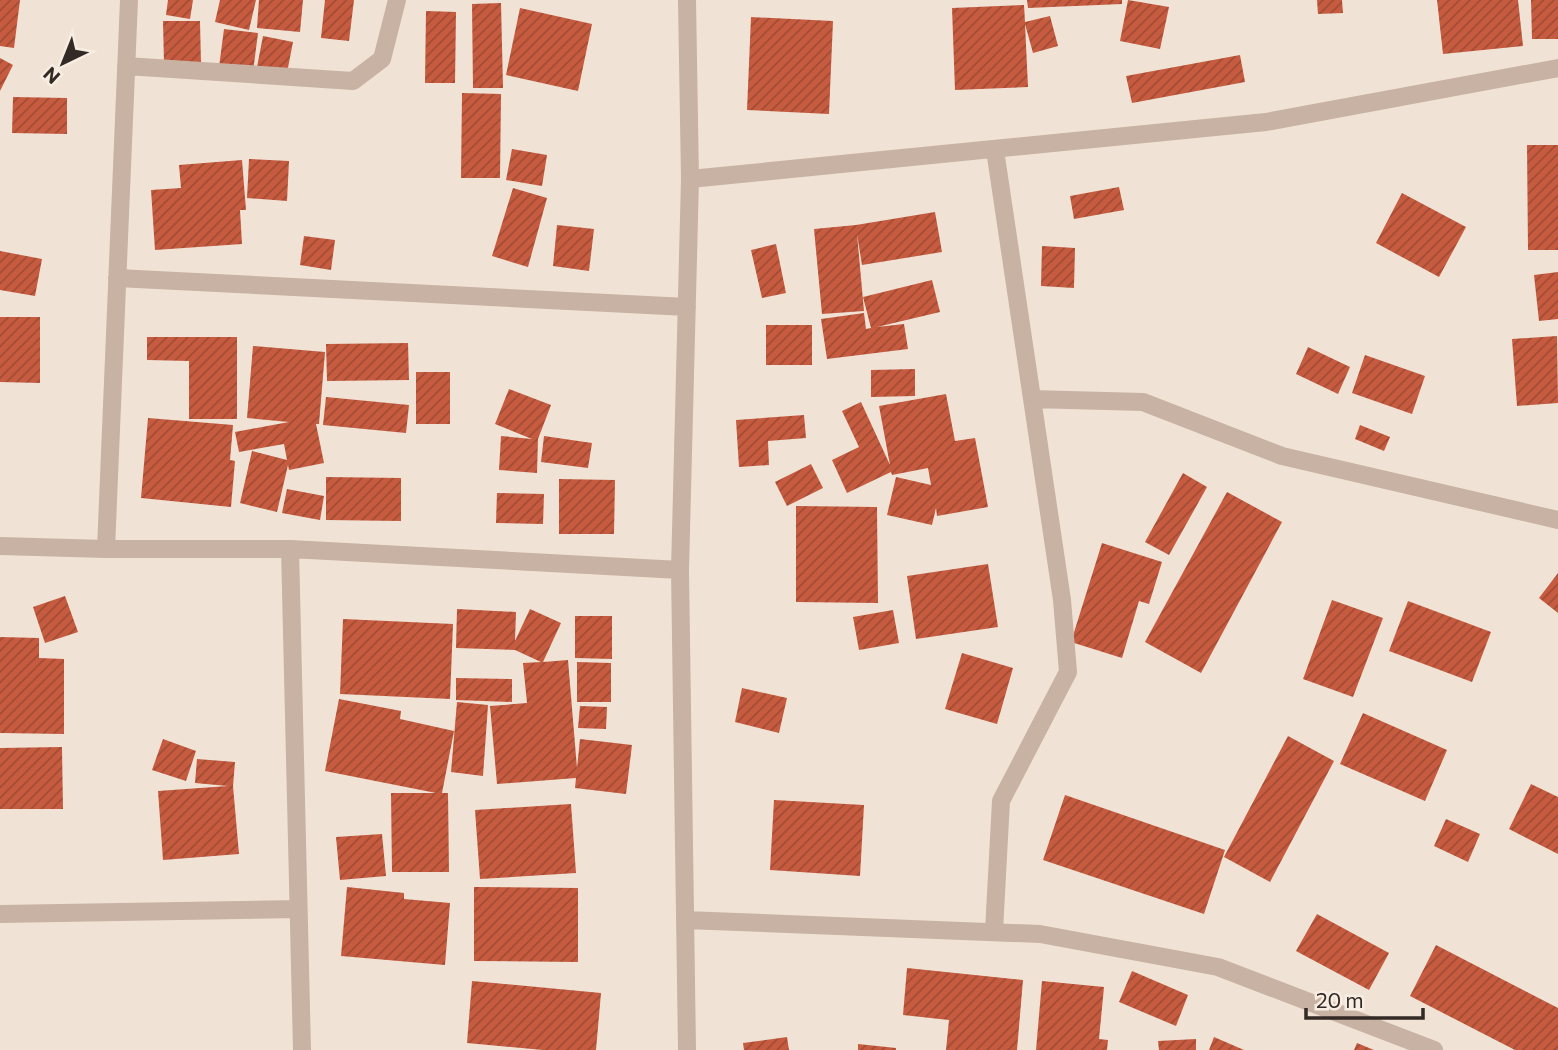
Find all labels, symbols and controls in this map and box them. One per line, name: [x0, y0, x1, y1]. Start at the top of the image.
north arrow: [28, 28, 98, 98]
text: N: [38, 63, 64, 89]
scale bar: [1306, 976, 1423, 1020]
text: 20 m: [1316, 987, 1364, 1012]

